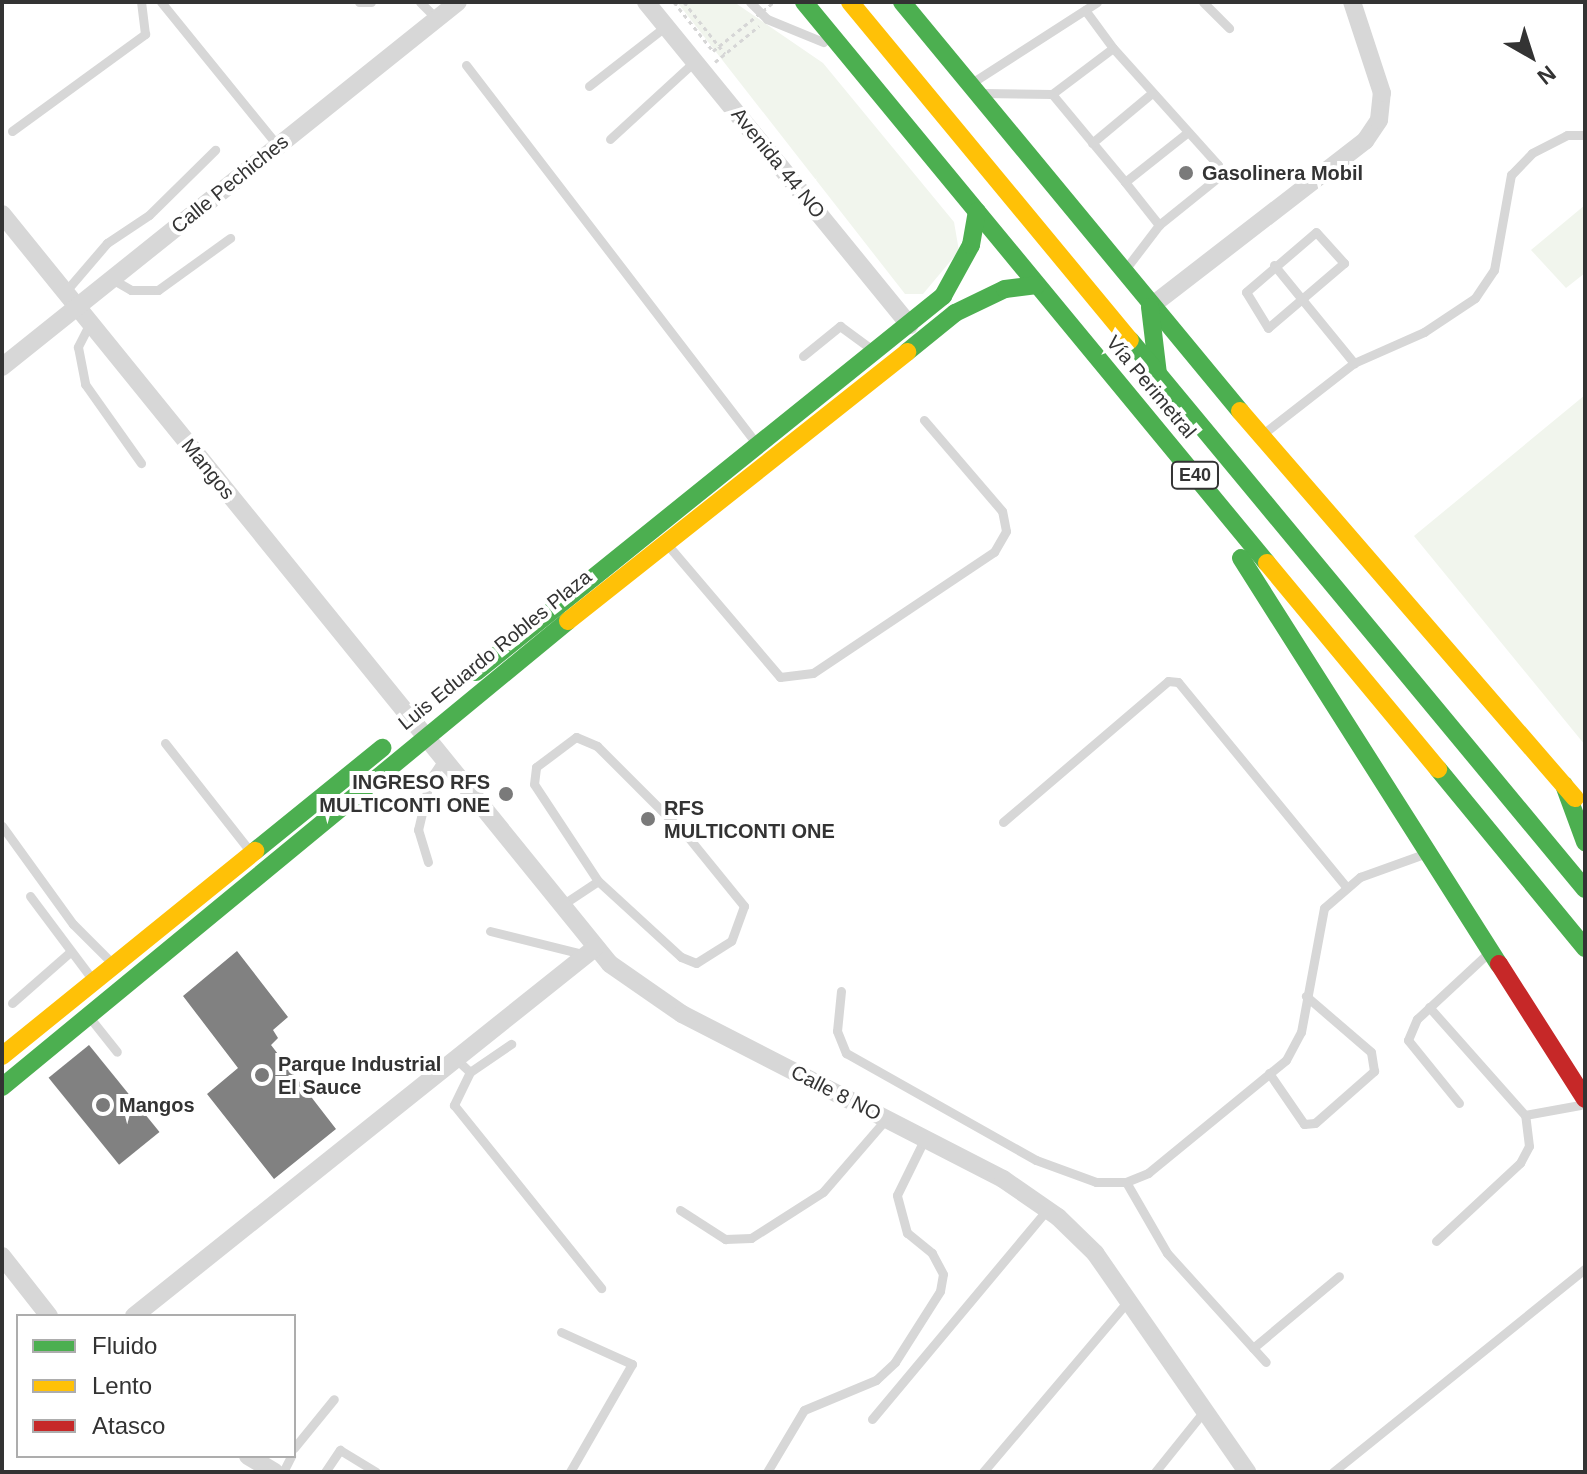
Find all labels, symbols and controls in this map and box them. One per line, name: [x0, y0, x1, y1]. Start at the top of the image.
north arrow: [1491, 16, 1571, 96]
text: N: [1532, 60, 1560, 90]
street label: Avenida 44 NO: [726, 103, 830, 223]
street label: Calle Pechiches: [167, 130, 293, 238]
place label: Gasolinera Mobil: [1202, 161, 1363, 185]
marker: Gasolinera Mobil: [1177, 164, 1195, 182]
street label: Vía Perimetral: [1101, 331, 1201, 443]
street label: Mangos: [176, 434, 240, 504]
road number: E40: [1169, 461, 1221, 489]
street label: Luis Eduardo Robles Plaza: [394, 565, 596, 735]
place label: INGRESO RFS MULTICONTI ONE: [319, 770, 490, 817]
marker: INGRESO RFS MULTICONTI ONE: [497, 785, 515, 803]
place label: RFS MULTICONTI ONE: [664, 796, 835, 843]
marker: RFS MULTICONTI ONE: [639, 810, 657, 828]
place label: Parque Industrial El Sauce: [278, 1052, 441, 1099]
street label: Calle 8 NO: [787, 1060, 885, 1126]
marker: Parque Industrial El Sauce: [253, 1066, 271, 1084]
place label: Mangos: [119, 1093, 195, 1117]
marker: Mangos: [94, 1096, 112, 1114]
legend: [16, 1314, 296, 1458]
text: Fluido: [92, 1332, 157, 1359]
text: Lento: [92, 1372, 152, 1399]
text: Atasco: [92, 1412, 165, 1439]

